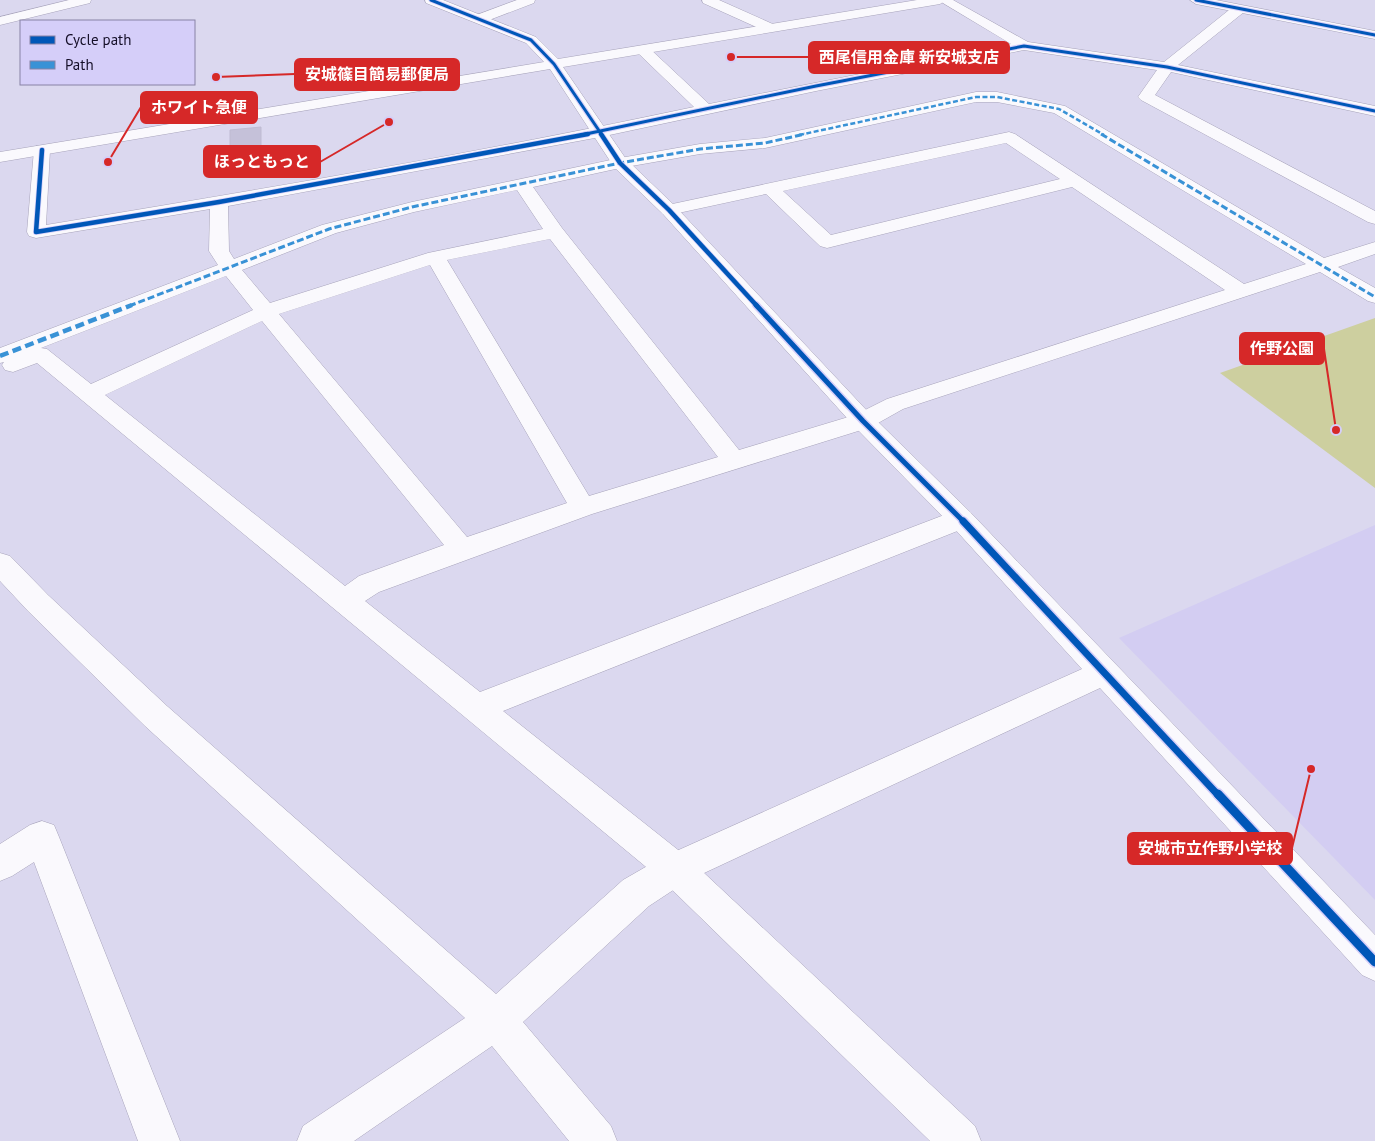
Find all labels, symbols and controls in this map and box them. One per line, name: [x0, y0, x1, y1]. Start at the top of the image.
legend: [20, 20, 195, 85]
text: Cycle path: [65, 30, 131, 49]
callout: 西尾信用金庫 新安城支店: [809, 42, 1009, 73]
text: 西尾信用金庫 新安城支店: [819, 47, 999, 67]
text: Path: [65, 55, 94, 74]
callout: 安城篠目簡易郵便局: [295, 59, 459, 90]
text: 安城篠目簡易郵便局: [305, 64, 449, 84]
callout: ホワイト急便: [141, 92, 257, 123]
text: ホワイト急便: [151, 97, 247, 117]
callout: ほっともっと: [204, 146, 320, 177]
text: ほっともっと: [214, 151, 310, 171]
callout: 作野公園: [1240, 333, 1324, 364]
text: 作野公園: [1250, 338, 1314, 358]
callout: 安城市立作野小学校: [1128, 833, 1292, 864]
text: 安城市立作野小学校: [1138, 838, 1282, 858]

